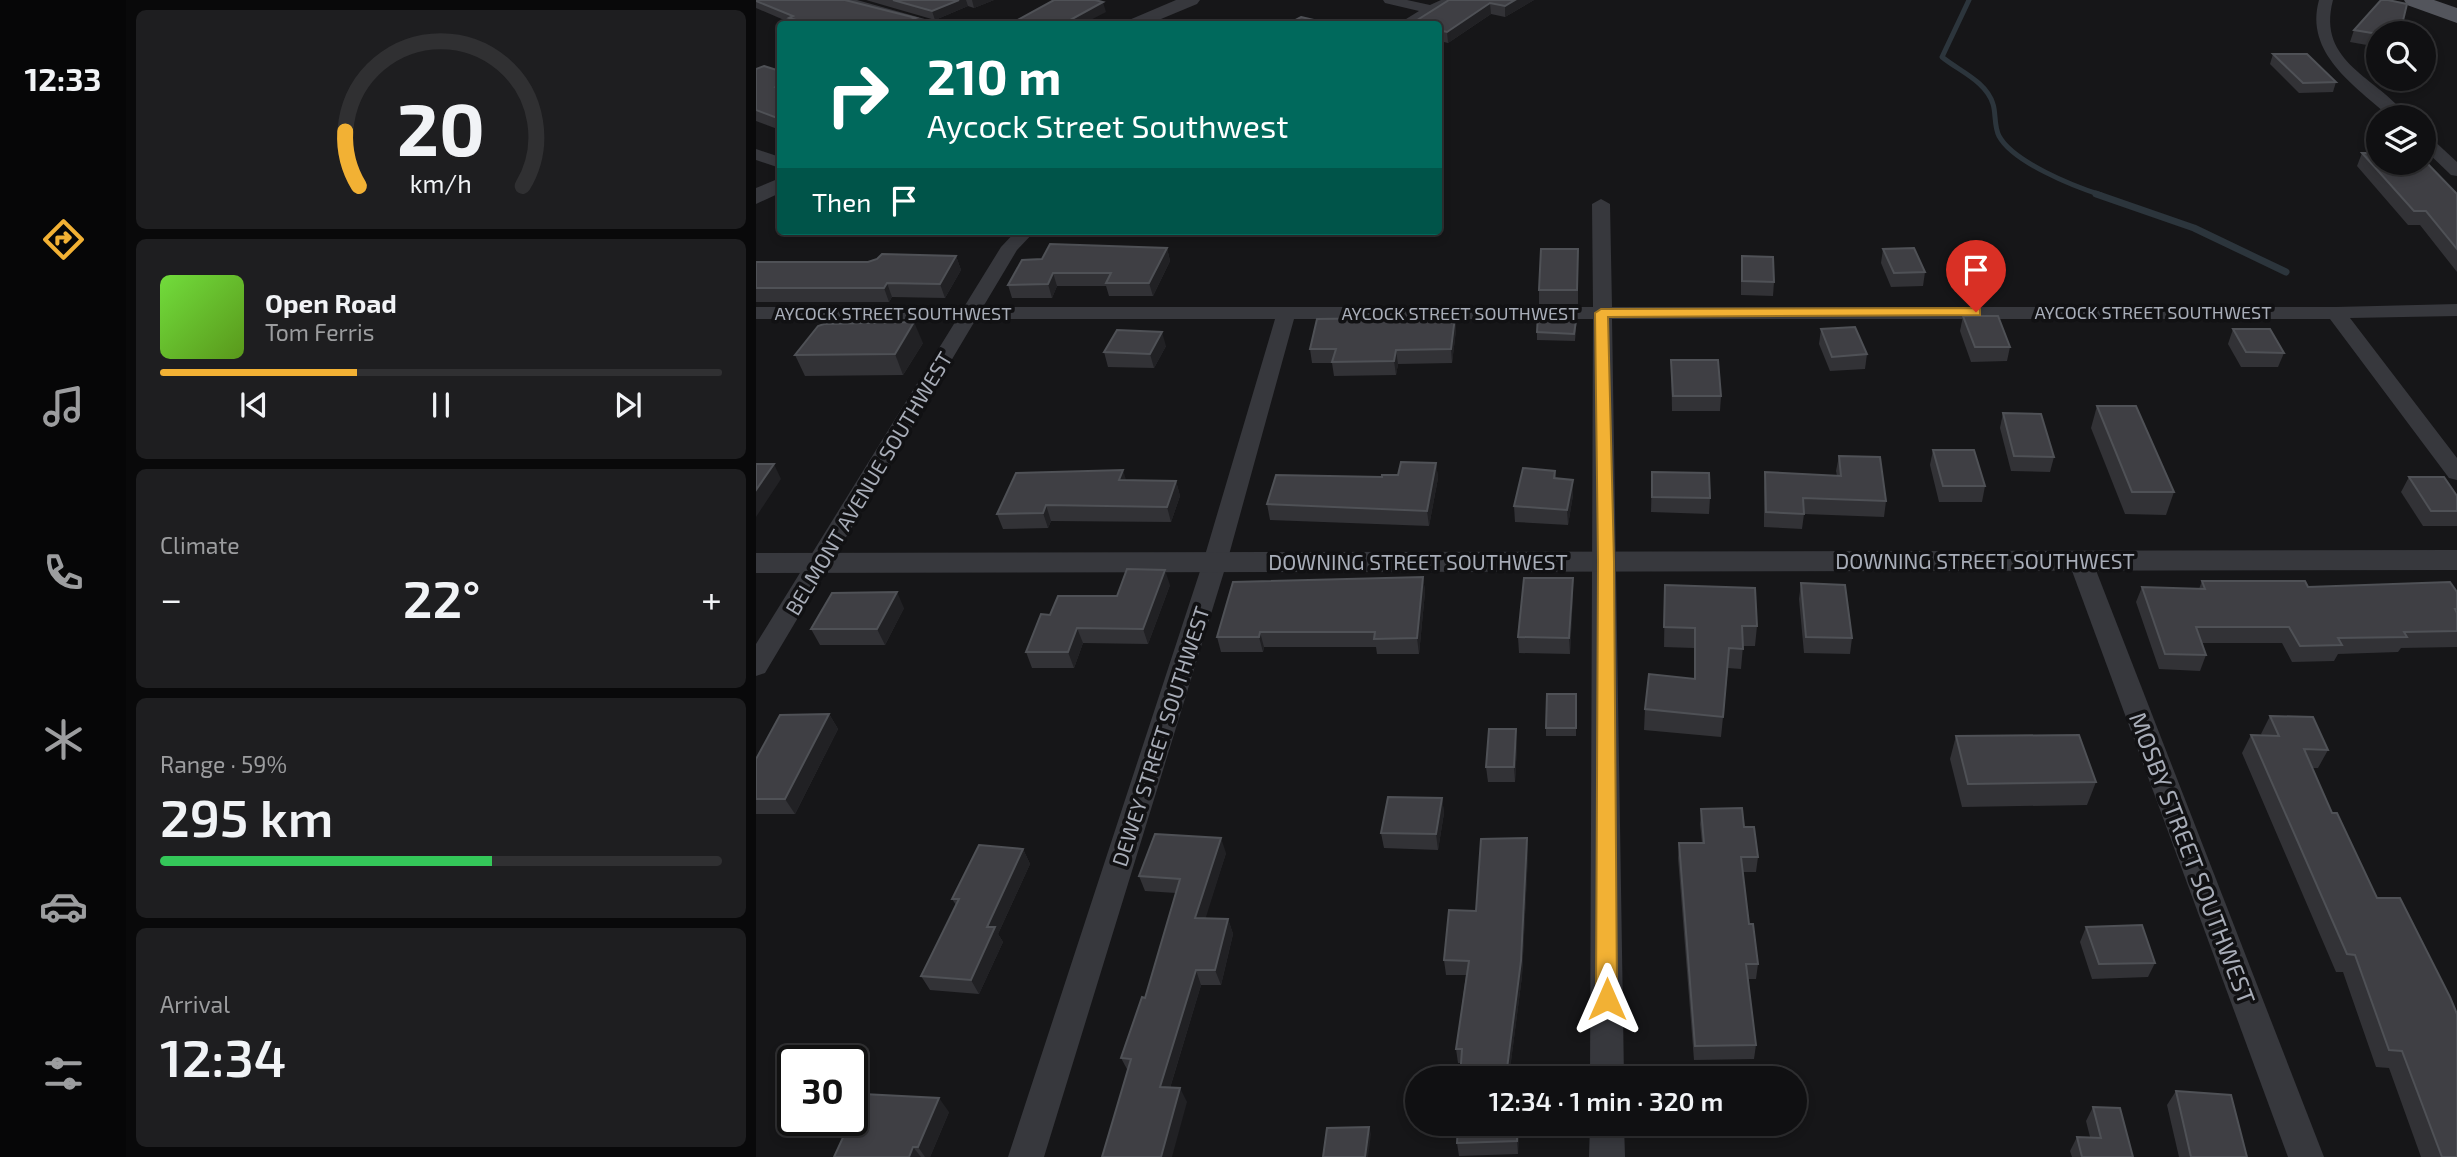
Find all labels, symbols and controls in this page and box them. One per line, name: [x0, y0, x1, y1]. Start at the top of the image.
map controls: [2366, 21, 2436, 175]
button: search: [2366, 21, 2436, 91]
text: 210 m: [927, 46, 1061, 105]
icon: right: [812, 49, 903, 140]
text: 12:33: [25, 59, 101, 97]
text: 20: [397, 83, 485, 171]
button: layers: [2366, 105, 2436, 175]
text: Aycock Street Southwest: [927, 106, 1288, 144]
text: km/h: [410, 168, 472, 198]
icon: arrive: [885, 182, 923, 220]
text: Then: [812, 186, 871, 217]
icon: directions: [39, 215, 88, 264]
pin: [1946, 240, 2006, 312]
icon: arrive: [1957, 251, 1995, 289]
text: Open Road: [265, 287, 397, 318]
street label: AYCOCK STREET SOUTHWEST: [2034, 301, 2272, 323]
street label: AYCOCK STREET SOUTHWEST: [774, 302, 1012, 324]
street label: AYCOCK STREET SOUTHWEST: [1341, 302, 1579, 324]
text: Tom Ferris: [265, 318, 374, 346]
street label: BELMONT AVENUE SOUTHWEST: [779, 347, 957, 619]
icon: music: [39, 382, 88, 431]
icon: previous: [235, 386, 273, 424]
icon: pause: [422, 386, 460, 424]
icon: next: [609, 386, 647, 424]
text: Climate: [160, 531, 240, 559]
icon: phone: [39, 548, 88, 597]
street label: DOWNING STREET SOUTHWEST: [1835, 548, 2135, 573]
street label: DOWNING STREET SOUTHWEST: [1268, 549, 1568, 574]
text: 22°: [403, 566, 481, 628]
text: −: [160, 575, 182, 621]
text: +: [701, 575, 722, 621]
street label: DEWEY STREET SOUTHWEST: [1106, 603, 1214, 869]
street label: MOSBY STREET SOUTHWEST: [2124, 708, 2262, 1008]
icon: climate: [39, 715, 88, 764]
text: Range · 59%: [160, 750, 287, 778]
text: 295 km: [160, 785, 333, 847]
icon: car: [39, 882, 88, 931]
position arrow: [1570, 962, 1644, 1036]
text: Arrival: [160, 990, 230, 1018]
text: 12:34: [160, 1025, 286, 1087]
speed limit sign: 30: [777, 1045, 868, 1136]
icon: filters: [39, 1049, 88, 1098]
text: 12:34 · 1 min · 320 m: [1489, 1085, 1723, 1116]

